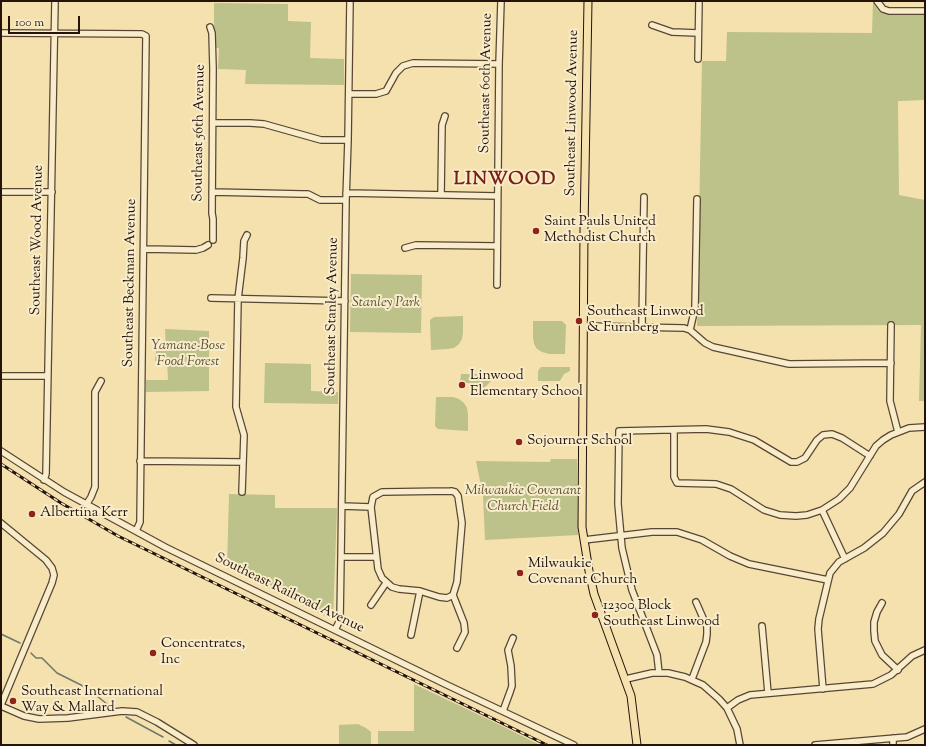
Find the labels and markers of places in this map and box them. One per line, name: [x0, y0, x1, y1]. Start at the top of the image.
place label: Saint Pauls United Methodist Church: [544, 215, 656, 248]
marker: Saint Pauls United Methodist Church: [531, 226, 541, 236]
place label: Southeast Linwood & Furnberg: [587, 305, 704, 338]
marker: Southeast Linwood & Furnberg: [574, 316, 584, 326]
place label: Linwood Elementary School: [470, 369, 583, 402]
marker: Linwood Elementary School: [457, 380, 467, 390]
place label: Sojourner School: [527, 434, 632, 450]
marker: Sojourner School: [514, 437, 524, 447]
place label: Albertina Kerr: [40, 506, 128, 522]
marker: Albertina Kerr: [27, 509, 37, 519]
place label: Milwaukie Covenant Church: [528, 557, 637, 590]
marker: Milwaukie Covenant Church: [515, 568, 525, 578]
place label: 12300 Block Southeast Linwood: [603, 599, 720, 632]
marker: 12300 Block Southeast Linwood: [590, 610, 600, 620]
place label: Concentrates, Inc: [161, 637, 245, 670]
marker: Concentrates, Inc: [148, 648, 158, 658]
place label: Southeast International Way & Mallard: [21, 685, 163, 718]
marker: Southeast International Way & Mallard: [8, 696, 18, 706]

